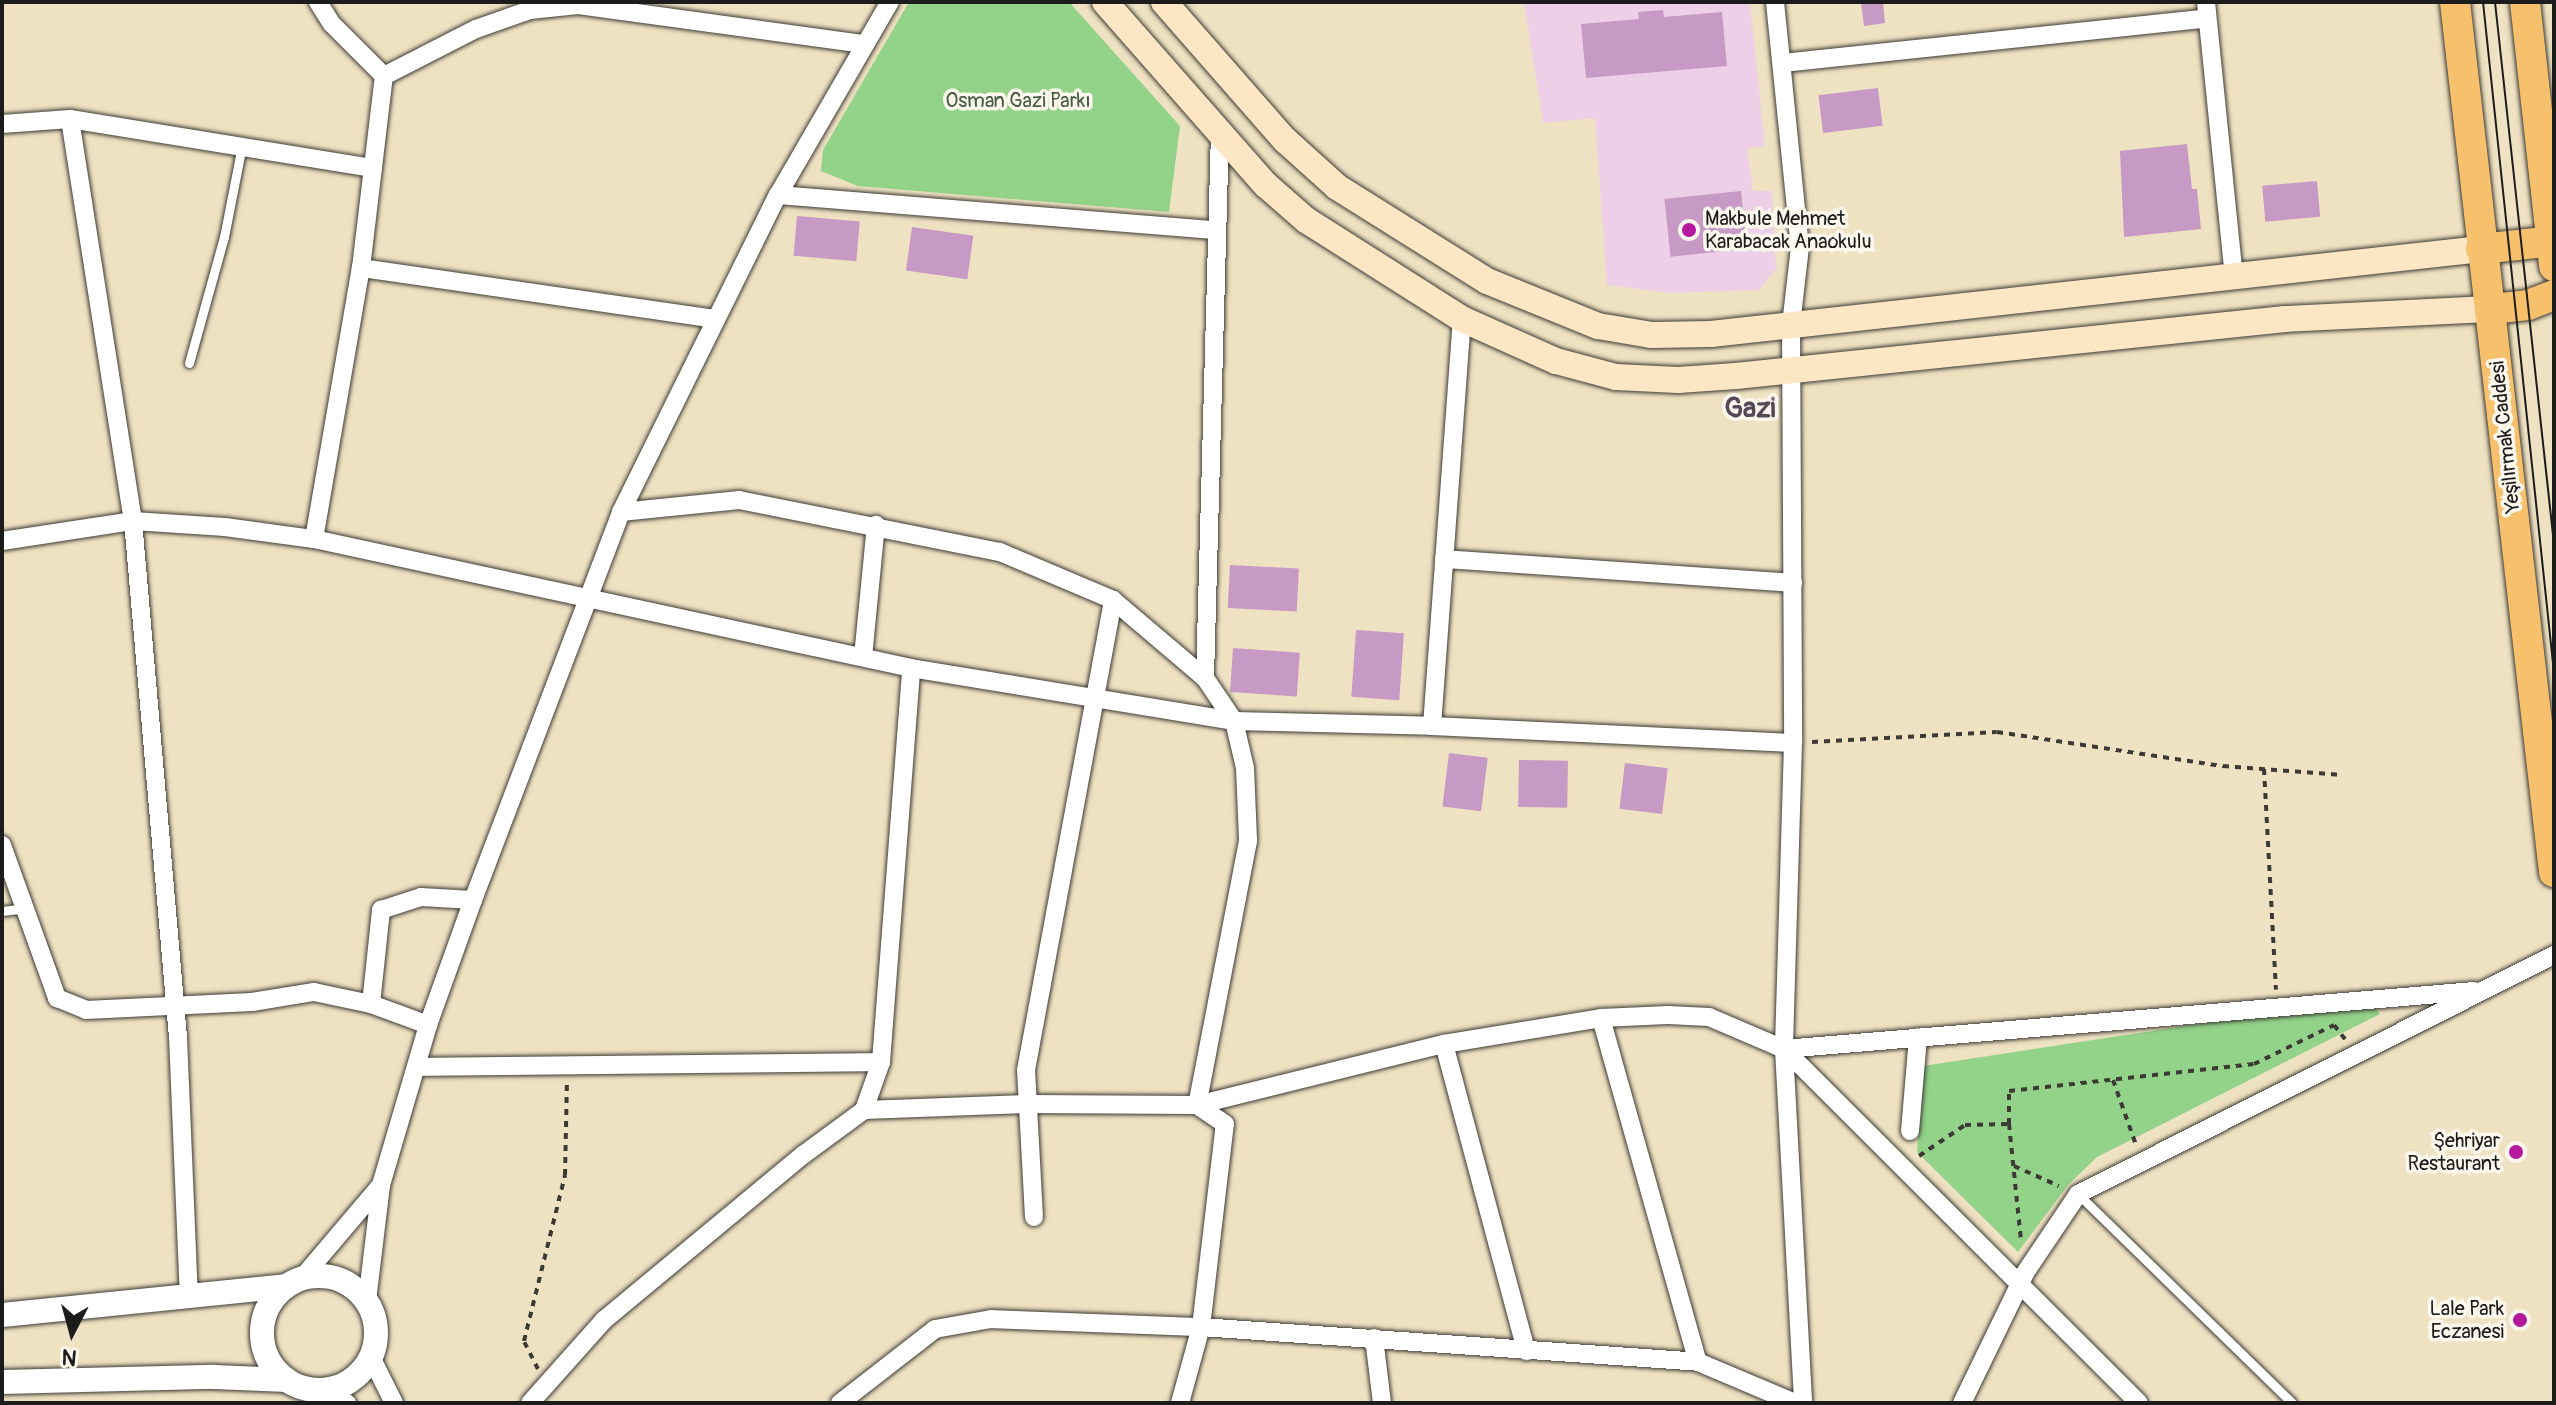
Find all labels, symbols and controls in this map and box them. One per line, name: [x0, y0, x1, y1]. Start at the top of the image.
park label: Osman Gazi Parkı: [945, 88, 1091, 112]
place label: Makbule Mehmet Karabacak Anaokulu: [1705, 206, 1872, 253]
marker: Makbule Mehmet Karabacak Anaokulu: [1680, 221, 1698, 239]
street label: Yeşilırmak Caddesi: [2485, 360, 2525, 514]
district label: Gazi: [1724, 392, 1776, 426]
place label: Şehriyar Restaurant: [2408, 1128, 2500, 1175]
marker: Şehriyar Restaurant: [2507, 1143, 2525, 1161]
north arrow: [32, 1293, 112, 1373]
place label: Lale Park Eczanesi: [2429, 1296, 2504, 1343]
marker: Lale Park Eczanesi: [2511, 1311, 2529, 1329]
text: N: [61, 1342, 78, 1372]

